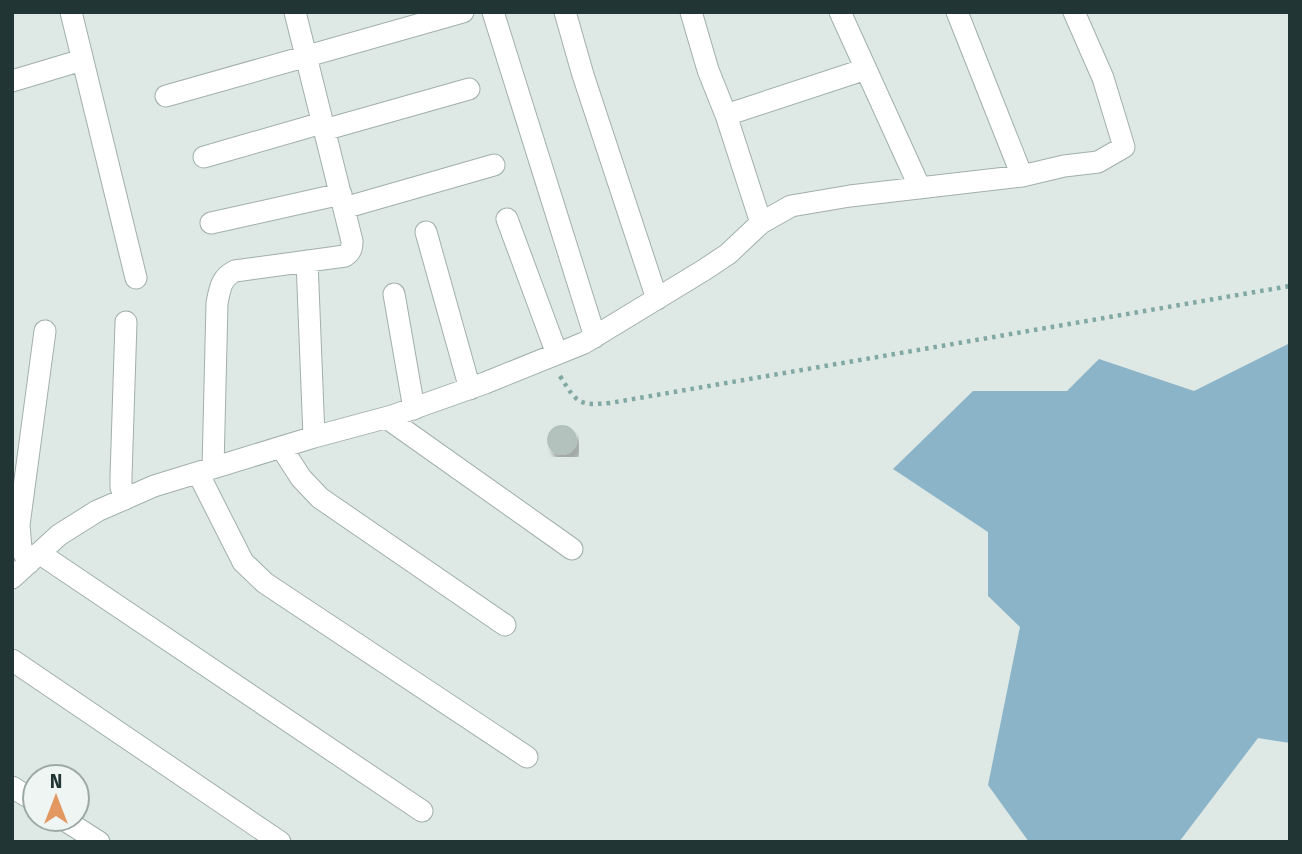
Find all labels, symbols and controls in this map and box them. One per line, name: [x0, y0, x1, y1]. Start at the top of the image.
north arrow: [21, 763, 91, 833]
text: N: [50, 770, 62, 793]

